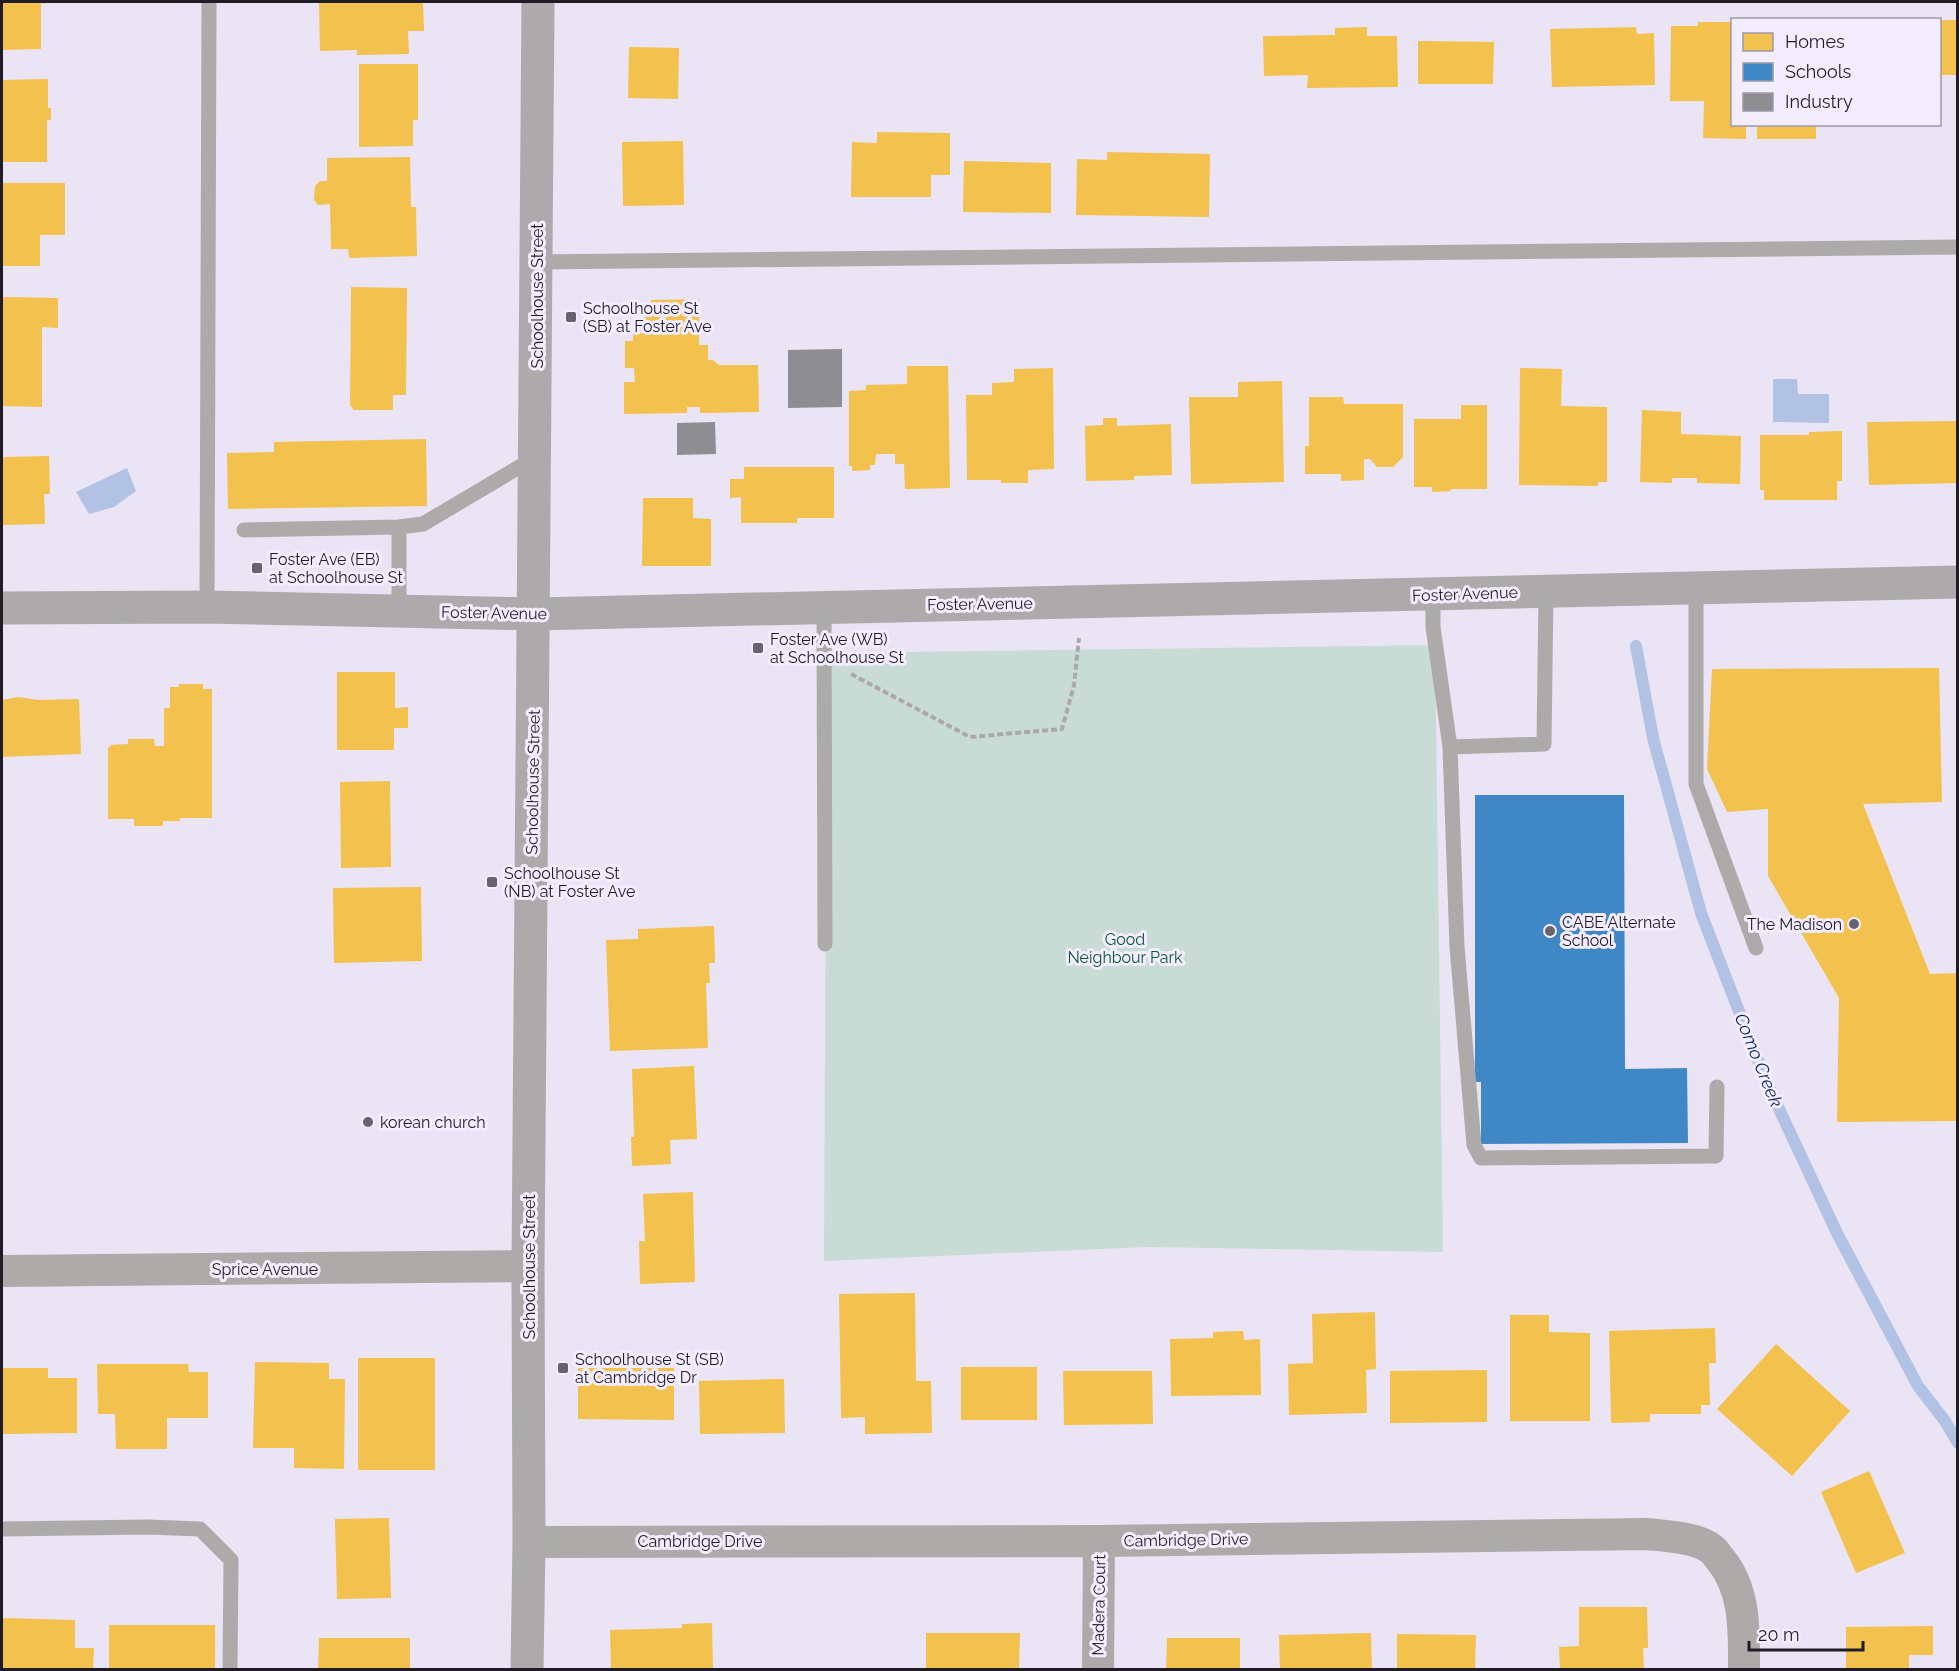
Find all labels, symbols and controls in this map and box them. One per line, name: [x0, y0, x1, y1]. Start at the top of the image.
legend: [1731, 18, 1941, 126]
text: Homes: [1785, 31, 1845, 52]
text: Schools: [1785, 61, 1852, 82]
text: Industry: [1785, 91, 1853, 112]
street label: Schoolhouse Street: [528, 223, 547, 369]
place label: Schoolhouse St (SB) at Foster Ave: [583, 299, 712, 336]
marker: Schoolhouse St (SB) at Foster Ave: [564, 310, 578, 324]
place label: Foster Ave (EB) at Schoolhouse St: [269, 550, 403, 587]
marker: Foster Ave (EB) at Schoolhouse St: [250, 561, 264, 575]
street label: Foster Avenue: [1412, 583, 1518, 605]
street label: Foster Avenue: [927, 594, 1033, 614]
street label: Foster Avenue: [441, 603, 547, 623]
place label: Foster Ave (WB) at Schoolhouse St: [770, 630, 904, 667]
marker: Foster Ave (WB) at Schoolhouse St: [751, 641, 765, 655]
street label: Schoolhouse Street: [522, 709, 544, 855]
place label: Schoolhouse St (NB) at Foster Ave: [504, 864, 635, 901]
marker: Schoolhouse St (NB) at Foster Ave: [485, 875, 499, 889]
place label: CABE Alternate School: [1562, 913, 1676, 950]
place label: The Madison: [1747, 915, 1842, 934]
marker: The Madison: [1847, 917, 1861, 931]
marker: CABE Alternate School: [1543, 924, 1557, 938]
park label: Good Neighbour Park: [1067, 930, 1183, 967]
water label: Como Creek: [1731, 1010, 1787, 1110]
place label: korean church: [380, 1113, 486, 1132]
marker: korean church: [361, 1115, 375, 1129]
street label: Schoolhouse Street: [520, 1194, 539, 1340]
street label: Sprice Avenue: [212, 1260, 318, 1279]
place label: Schoolhouse St (SB) at Cambridge Dr: [575, 1350, 724, 1387]
marker: Schoolhouse St (SB) at Cambridge Dr: [556, 1361, 570, 1375]
street label: Cambridge Drive: [1123, 1529, 1249, 1551]
street label: Cambridge Drive: [638, 1532, 762, 1551]
street label: Madera Court: [1089, 1554, 1109, 1656]
scale bar: [1749, 1614, 1863, 1652]
text: 20 m: [1758, 1624, 1800, 1645]

